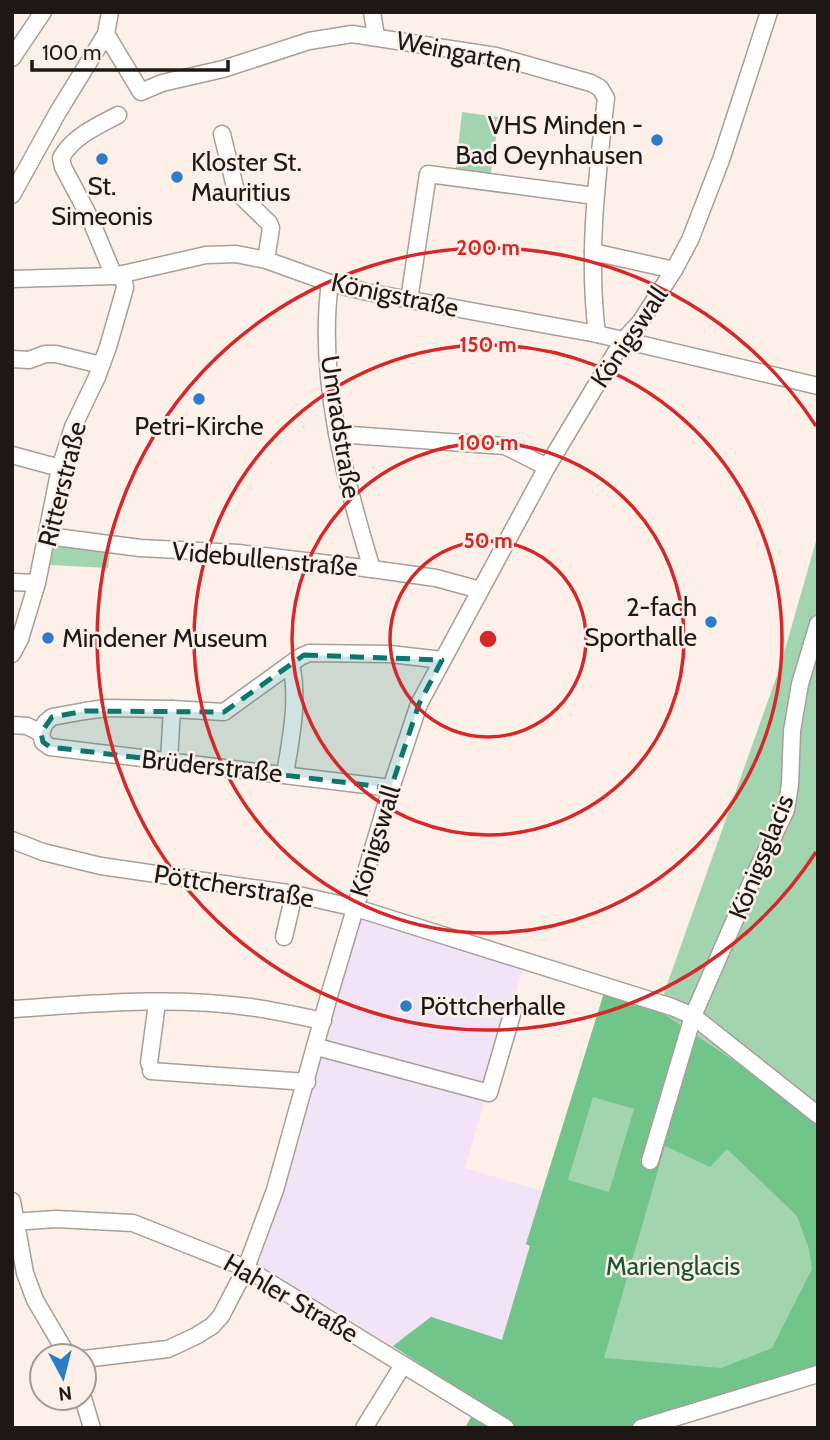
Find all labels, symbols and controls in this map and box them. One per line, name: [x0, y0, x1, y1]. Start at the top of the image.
street label: Weingarten: [394, 24, 524, 80]
scale bar: [32, 28, 228, 72]
text: 100 m: [42, 40, 101, 65]
place label: VHS Minden - Bad Oeynhausen: [455, 109, 643, 171]
marker: VHS Minden - Bad Oeynhausen: [649, 132, 665, 148]
place label: Kloster St. Mauritius: [191, 146, 302, 208]
marker: St. Simeonis: [94, 151, 110, 167]
marker: Kloster St. Mauritius: [169, 169, 185, 185]
place label: St. Simeonis: [51, 170, 153, 232]
text: 200 m: [456, 235, 520, 260]
street label: Königstraße: [328, 266, 462, 324]
street label: Königswall: [583, 280, 675, 394]
text: 150 m: [460, 332, 516, 357]
street label: Umradstraße: [314, 353, 368, 501]
marker: Petri-Kirche: [191, 391, 207, 407]
place label: Petri-Kirche: [134, 410, 264, 442]
street label: Ritterstraße: [31, 418, 93, 550]
text: 100 m: [458, 430, 518, 455]
text: 50 m: [463, 528, 513, 553]
street label: Videbullenstraße: [171, 535, 359, 583]
place label: 2-fach Sporthalle: [584, 591, 697, 653]
marker: 2-fach Sporthalle: [703, 614, 719, 630]
place label: Mindener Museum: [62, 622, 267, 654]
centre of rings: [476, 627, 500, 651]
marker: Mindener Museum: [40, 630, 56, 646]
street label: Brüderstraße: [140, 743, 284, 789]
street label: Königswall: [343, 781, 407, 901]
street label: Königsglacis: [722, 790, 801, 924]
street label: Pöttcherstraße: [152, 858, 316, 914]
place label: Pöttcherhalle: [420, 990, 566, 1022]
marker: Pöttcherhalle: [398, 998, 414, 1014]
street label: Hahler Straße: [218, 1247, 364, 1349]
park label: Marienglacis: [606, 1250, 741, 1282]
north arrow: [28, 1342, 98, 1412]
text: N: [57, 1381, 73, 1406]

